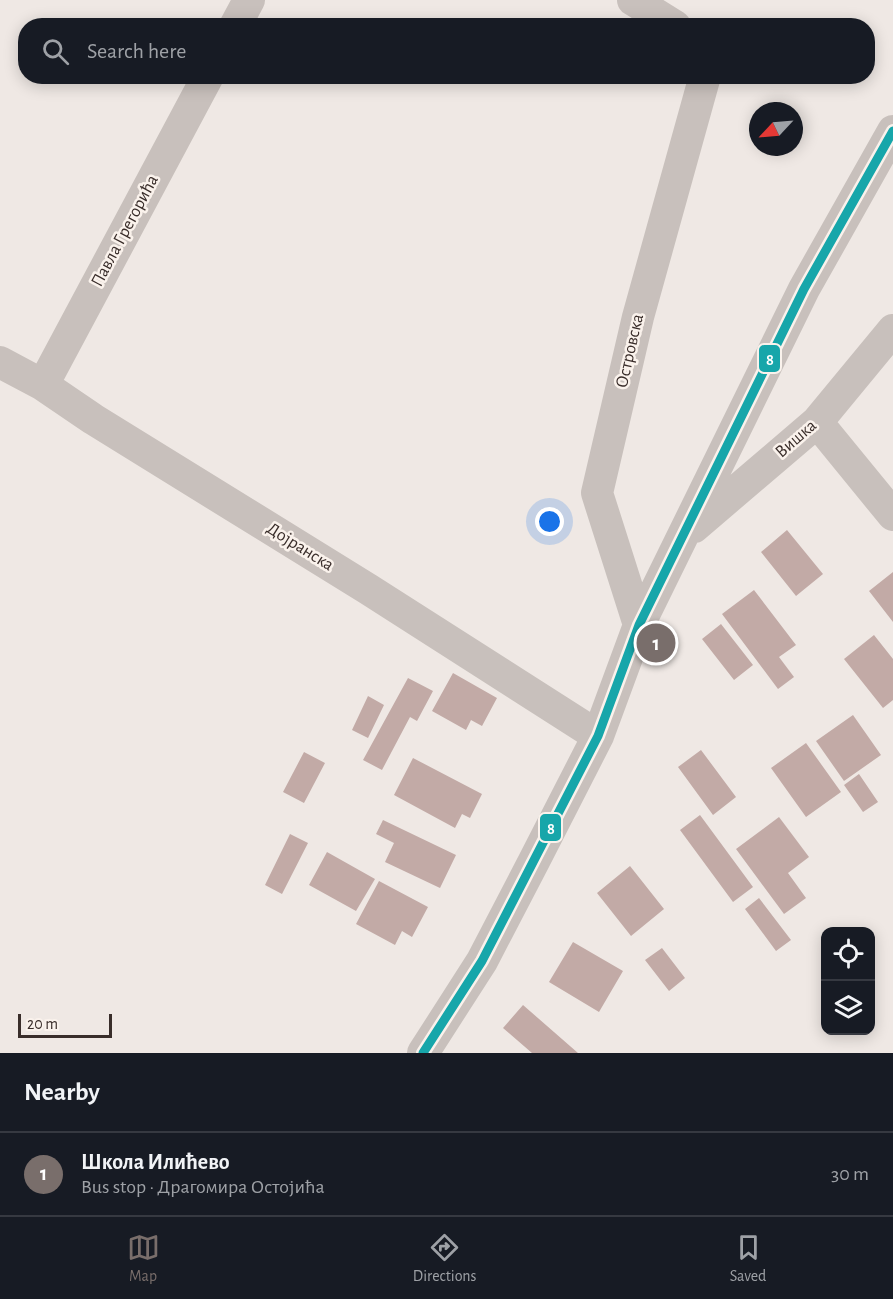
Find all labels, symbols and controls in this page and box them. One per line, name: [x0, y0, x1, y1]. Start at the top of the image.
search box: [18, 18, 875, 84]
icon: search: [39, 35, 72, 68]
text: Search here: [87, 40, 186, 62]
north arrow: [749, 102, 803, 156]
street label: Павла Грегорића: [88, 172, 162, 290]
street label: Островска: [613, 312, 647, 390]
line badge: 8: [758, 344, 781, 373]
text: 8: [766, 352, 774, 368]
street label: Вишка: [772, 416, 820, 462]
your location: [535, 507, 564, 536]
street label: Дојранска: [263, 519, 337, 575]
pin: 1: [636, 620, 676, 666]
line badge: 8: [539, 813, 562, 842]
text: 8: [547, 821, 555, 837]
map controls: [821, 927, 875, 1035]
button: locate: [821, 927, 875, 981]
button: layers: [821, 981, 875, 1035]
scale bar: [18, 1011, 112, 1038]
text: 20 m: [27, 1016, 58, 1032]
text: Nearby: [24, 1079, 100, 1105]
text: Школа Илићево: [81, 1151, 230, 1173]
text: 1: [40, 1164, 47, 1184]
text: 30 m: [831, 1164, 869, 1184]
text: Bus stop · Драгомира Остојића: [81, 1177, 325, 1197]
tab: Map: [127, 1231, 160, 1286]
tab: Directions: [413, 1231, 477, 1286]
tab: Saved: [730, 1231, 766, 1286]

